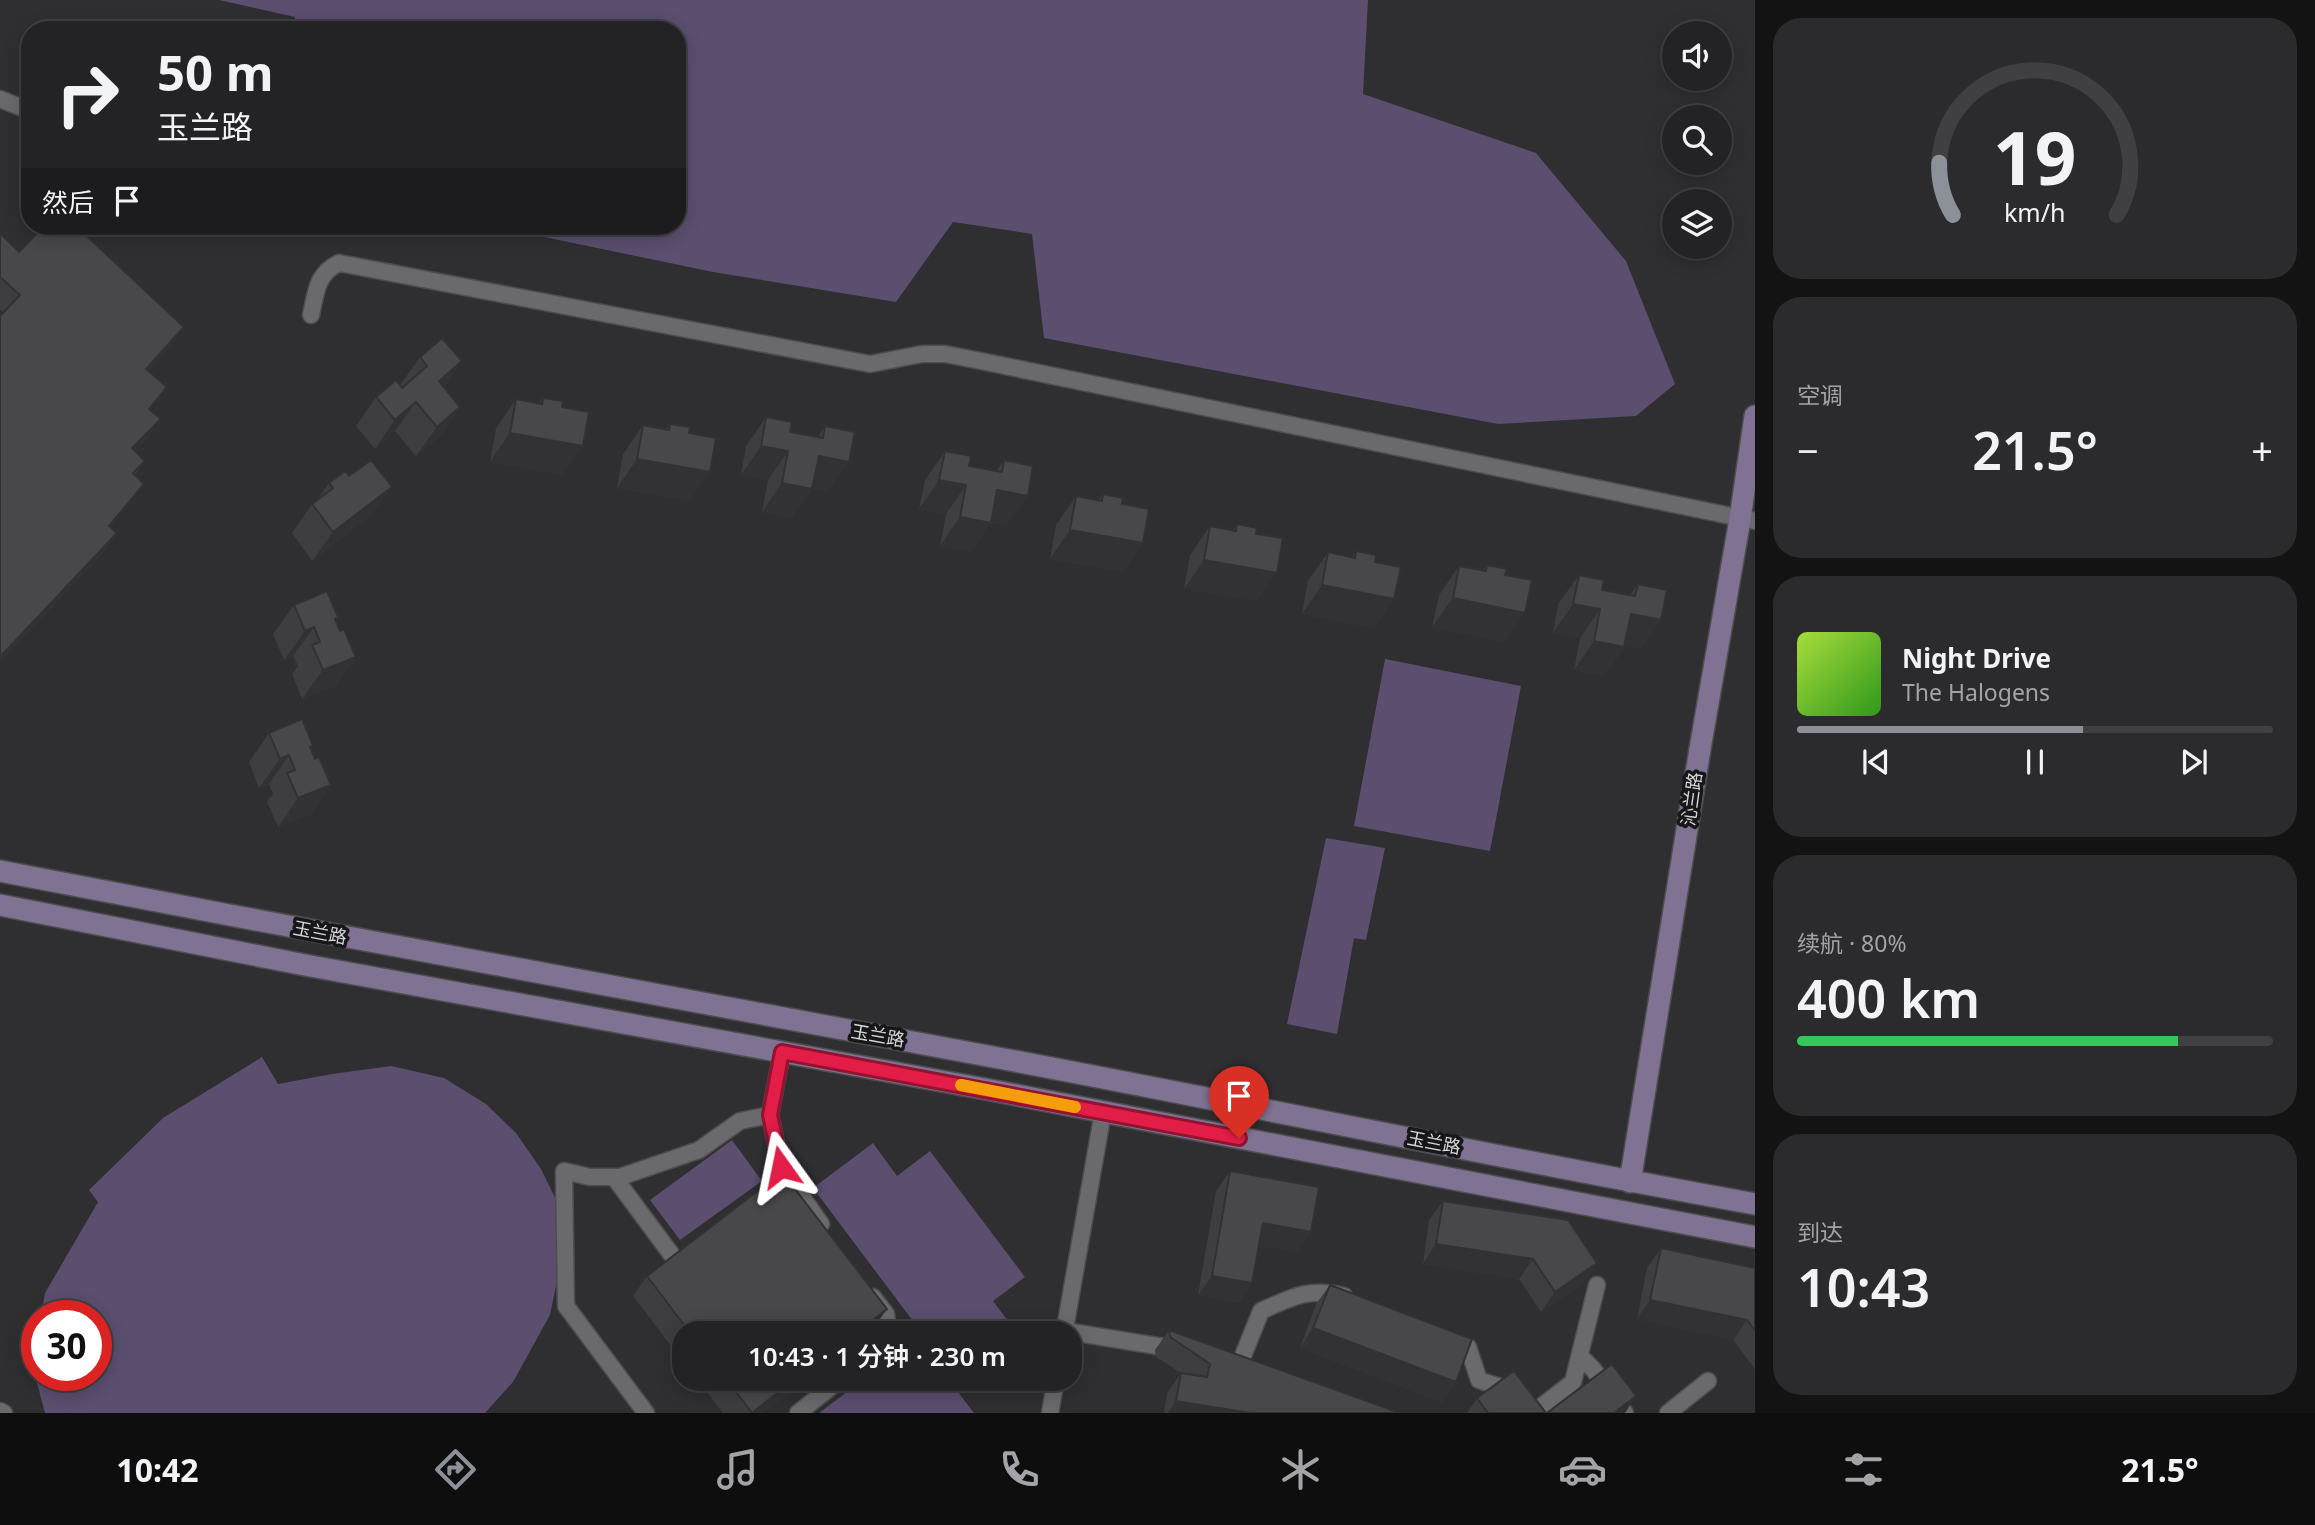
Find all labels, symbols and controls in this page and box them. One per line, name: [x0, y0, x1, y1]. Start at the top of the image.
map controls: [1662, 21, 1732, 259]
button: sound: [1662, 21, 1732, 91]
text: 50 m: [157, 39, 274, 105]
icon: right: [42, 49, 133, 140]
text: 玉兰路: [157, 105, 253, 148]
button: search: [1662, 105, 1732, 175]
text: 19: [1993, 107, 2077, 206]
icon: arrive: [108, 182, 146, 220]
text: 然后: [42, 184, 94, 220]
button: layers: [1662, 189, 1732, 259]
text: km/h: [2004, 194, 2066, 228]
text: 空调: [1797, 379, 1843, 411]
text: 21.5°: [1972, 414, 2098, 485]
text: −: [1797, 424, 1819, 476]
text: +: [2251, 424, 2273, 476]
text: Night Drive: [1902, 640, 2051, 676]
text: The Halogens: [1902, 676, 2050, 708]
icon: previous: [1857, 743, 1895, 781]
icon: pause: [2016, 743, 2054, 781]
icon: next: [2175, 743, 2213, 781]
street label: 沁兰路: [1675, 770, 1707, 827]
street label: 玉兰路: [291, 915, 349, 949]
text: 续航 · 80%: [1797, 927, 1907, 959]
text: 400 km: [1797, 962, 1980, 1033]
street label: 玉兰路: [850, 1019, 907, 1052]
pin: [1209, 1066, 1269, 1138]
icon: arrive: [1220, 1077, 1258, 1115]
street label: 玉兰路: [1405, 1125, 1463, 1159]
position arrow: [744, 1130, 818, 1204]
text: 到达: [1797, 1216, 1843, 1248]
text: 10:43: [1797, 1251, 1930, 1322]
speed limit sign: 30: [21, 1300, 112, 1391]
text: 10:43 · 1 分钟 · 230 m: [748, 1338, 1006, 1374]
icon: directions: [431, 1445, 480, 1494]
icon: music: [713, 1445, 762, 1494]
icon: phone: [995, 1445, 1044, 1494]
icon: climate: [1276, 1445, 1325, 1494]
icon: car: [1558, 1445, 1607, 1494]
icon: filters: [1839, 1445, 1888, 1494]
text: 10:42: [116, 1448, 199, 1491]
text: 21.5°: [2121, 1448, 2199, 1491]

